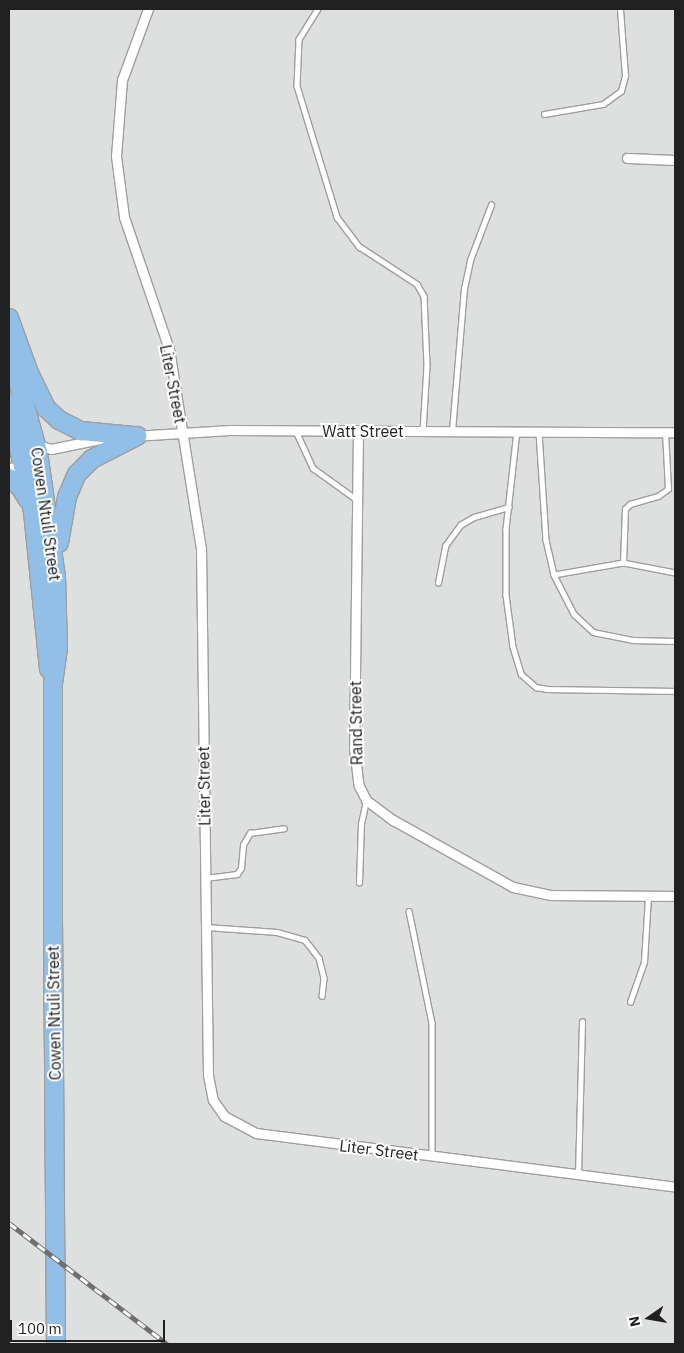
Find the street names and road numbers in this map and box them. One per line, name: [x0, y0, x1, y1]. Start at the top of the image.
street label: Liter Street: [156, 343, 190, 425]
street label: Watt Street: [322, 421, 404, 441]
street label: Cowen Ntuli Street: [27, 446, 65, 582]
street label: Rand Street: [346, 681, 366, 765]
street label: Liter Street: [194, 746, 214, 826]
street label: Cowen Ntuli Street: [43, 945, 65, 1081]
street label: Liter Street: [338, 1136, 420, 1164]

